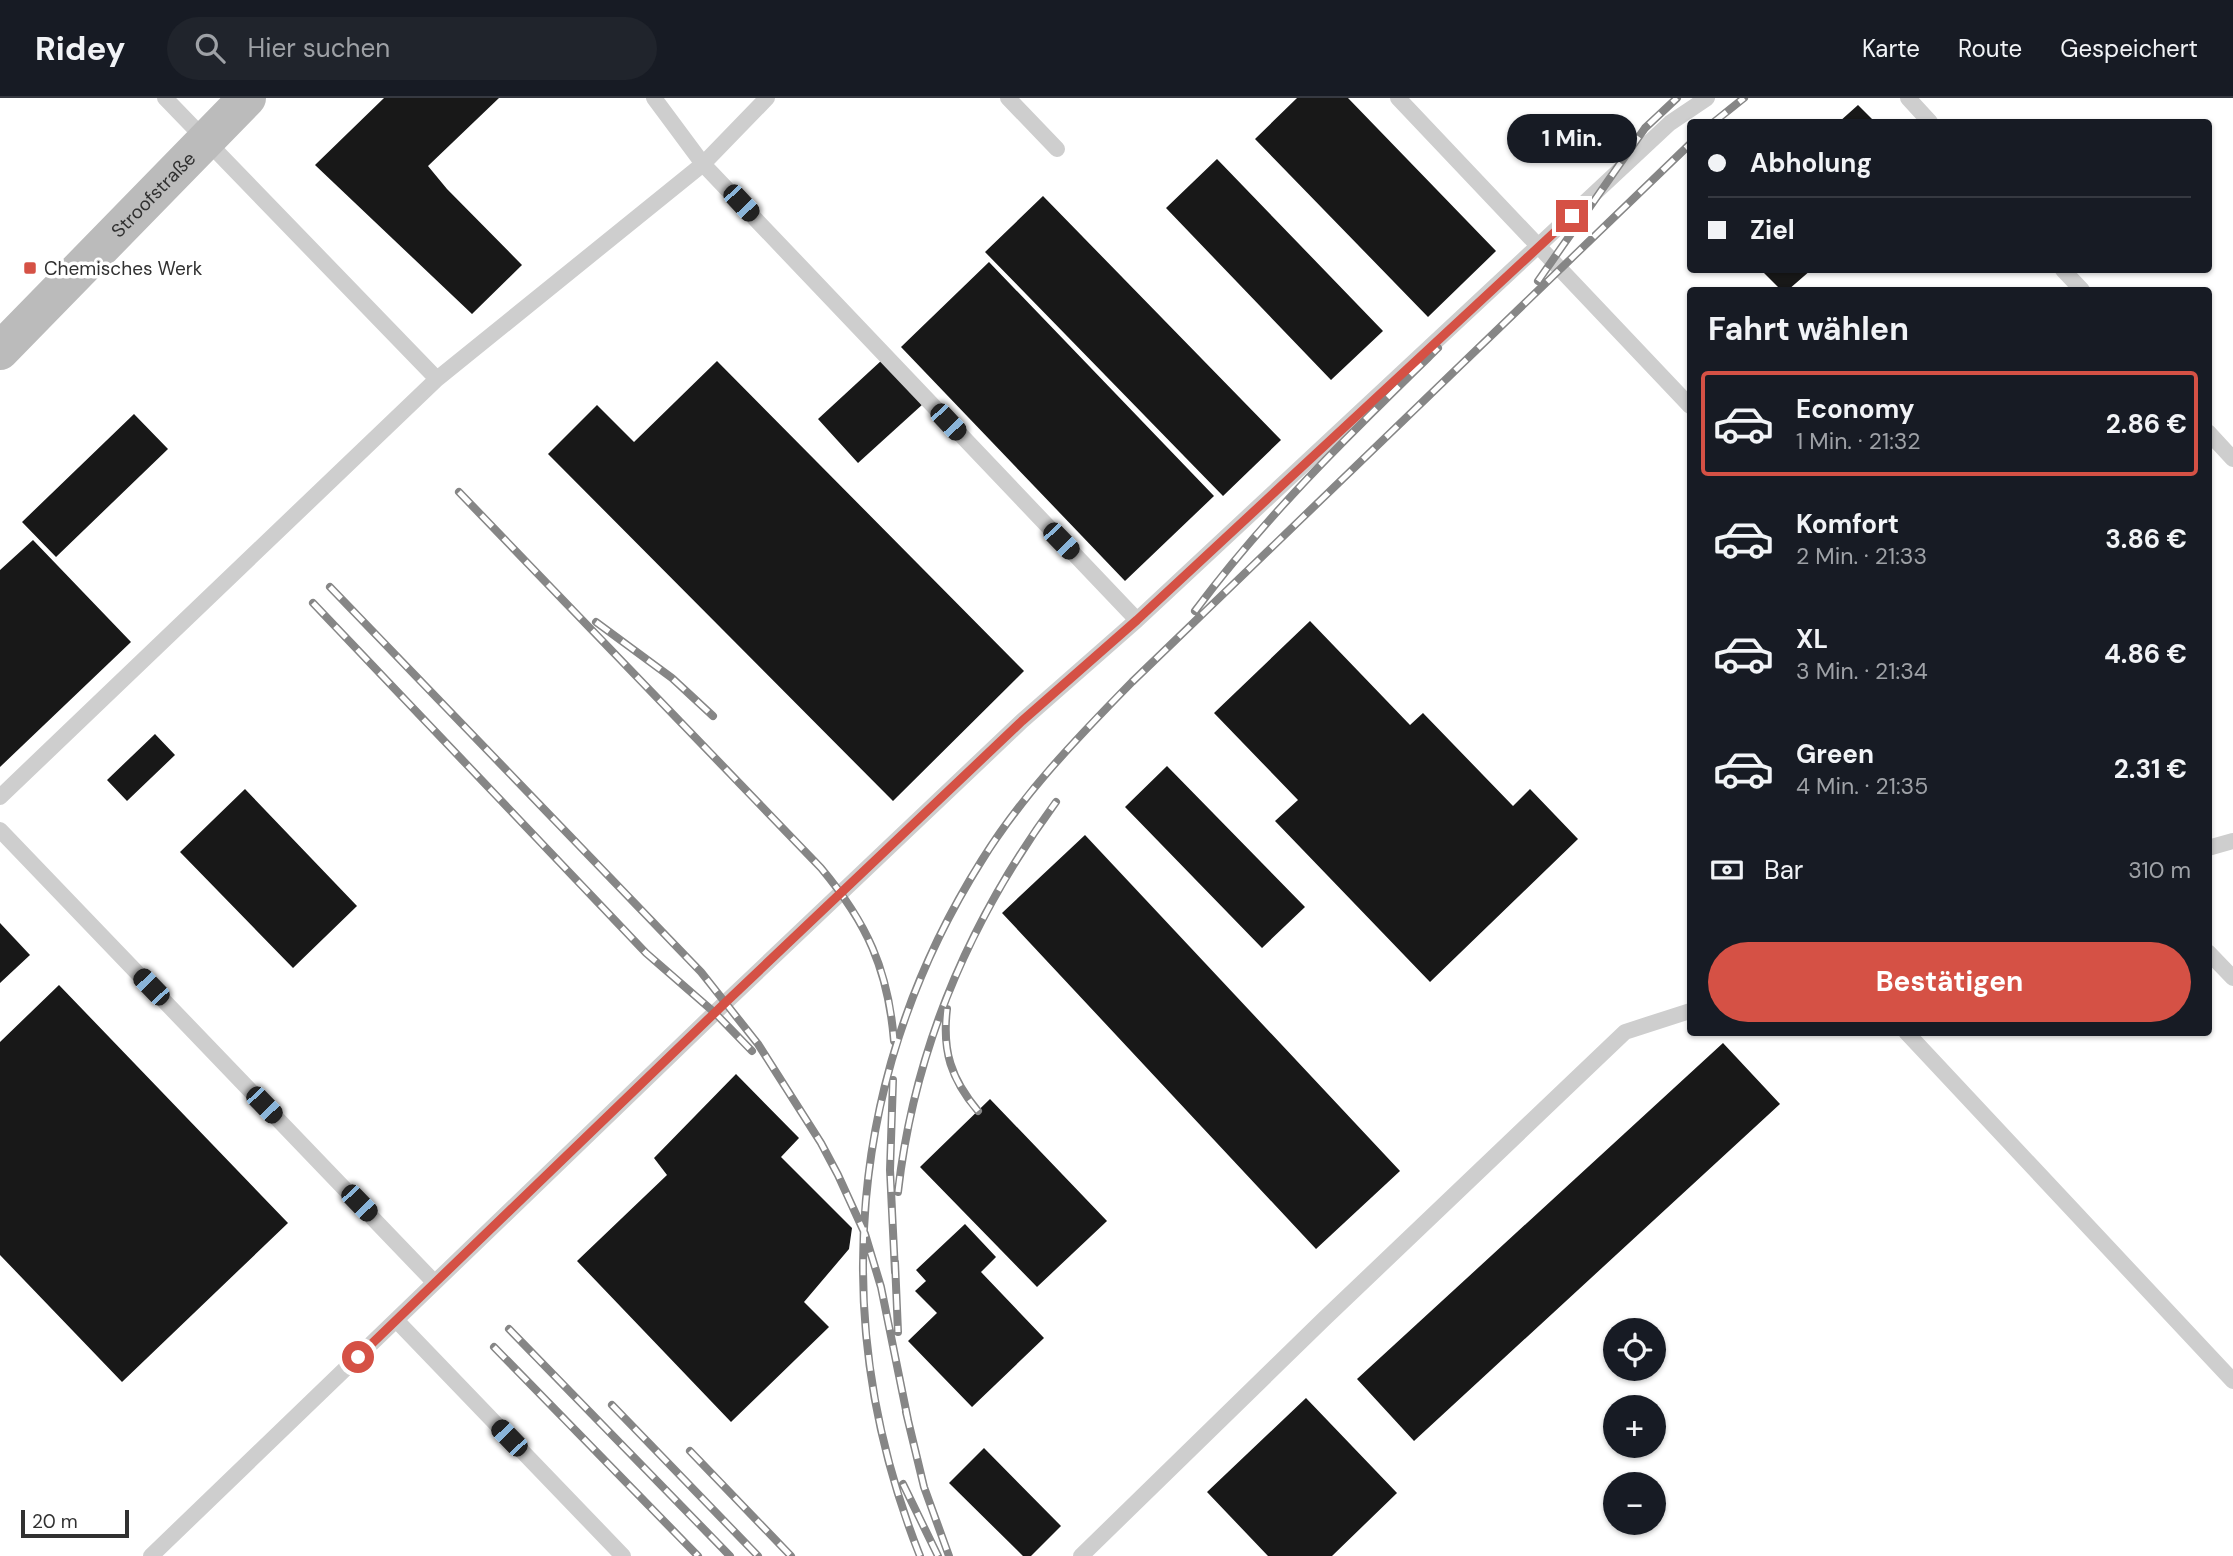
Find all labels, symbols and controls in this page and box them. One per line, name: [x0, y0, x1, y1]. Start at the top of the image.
search box: [167, 17, 657, 80]
text: Ridey: [35, 27, 125, 70]
icon: search: [191, 29, 229, 67]
text: Hier suchen: [247, 31, 390, 65]
text: Karte: [1862, 33, 1920, 64]
text: Route: [1958, 33, 2022, 64]
text: Gespeichert: [2060, 33, 2198, 64]
callout: 1 Min.: [1507, 115, 1637, 164]
text: 1 Min.: [1542, 123, 1602, 153]
street label: Stroofstraße: [106, 146, 201, 243]
text: Abholung: [1750, 146, 1872, 180]
car: [719, 180, 764, 226]
route end: [1556, 200, 1588, 232]
text: Ziel: [1750, 213, 1795, 247]
place label: Chemisches Werk: [44, 256, 203, 281]
marker: Chemisches Werk: [22, 260, 38, 276]
text: Fahrt wählen: [1708, 308, 1909, 350]
icon: car: [1712, 392, 1775, 455]
text: Economy: [1796, 392, 1914, 426]
car: [926, 399, 971, 445]
text: 2.86 €: [2106, 407, 2187, 441]
text: 1 Min. · 21:32: [1796, 426, 1921, 456]
icon: car: [1712, 507, 1775, 570]
text: Komfort: [1796, 507, 1899, 541]
car: [1039, 519, 1084, 563]
text: 3.86 €: [2105, 522, 2187, 556]
text: 2 Min. · 21:33: [1796, 541, 1927, 571]
icon: car: [1712, 622, 1775, 685]
text: XL: [1796, 622, 1828, 656]
text: 4.86 €: [2104, 637, 2187, 671]
text: 3 Min. · 21:34: [1796, 656, 1928, 686]
icon: car: [1712, 737, 1775, 800]
text: Green: [1796, 737, 1874, 771]
text: 2.31 €: [2114, 752, 2187, 786]
text: 4 Min. · 21:35: [1796, 771, 1928, 801]
icon: cash: [1708, 851, 1746, 889]
text: Bar: [1764, 853, 1803, 887]
text: 310 m: [2128, 855, 2191, 885]
button: Bestätigen: [1708, 942, 2191, 1022]
car: [129, 965, 174, 1009]
car: [242, 1083, 287, 1127]
car: [337, 1181, 382, 1225]
map controls: [1603, 1318, 1666, 1535]
button: locate: [1603, 1318, 1666, 1381]
route start: [342, 1341, 374, 1373]
button: +: [1603, 1395, 1666, 1458]
car: [487, 1416, 532, 1460]
button: −: [1603, 1472, 1666, 1535]
scale bar: [21, 1507, 130, 1539]
text: 20 m: [32, 1509, 78, 1534]

